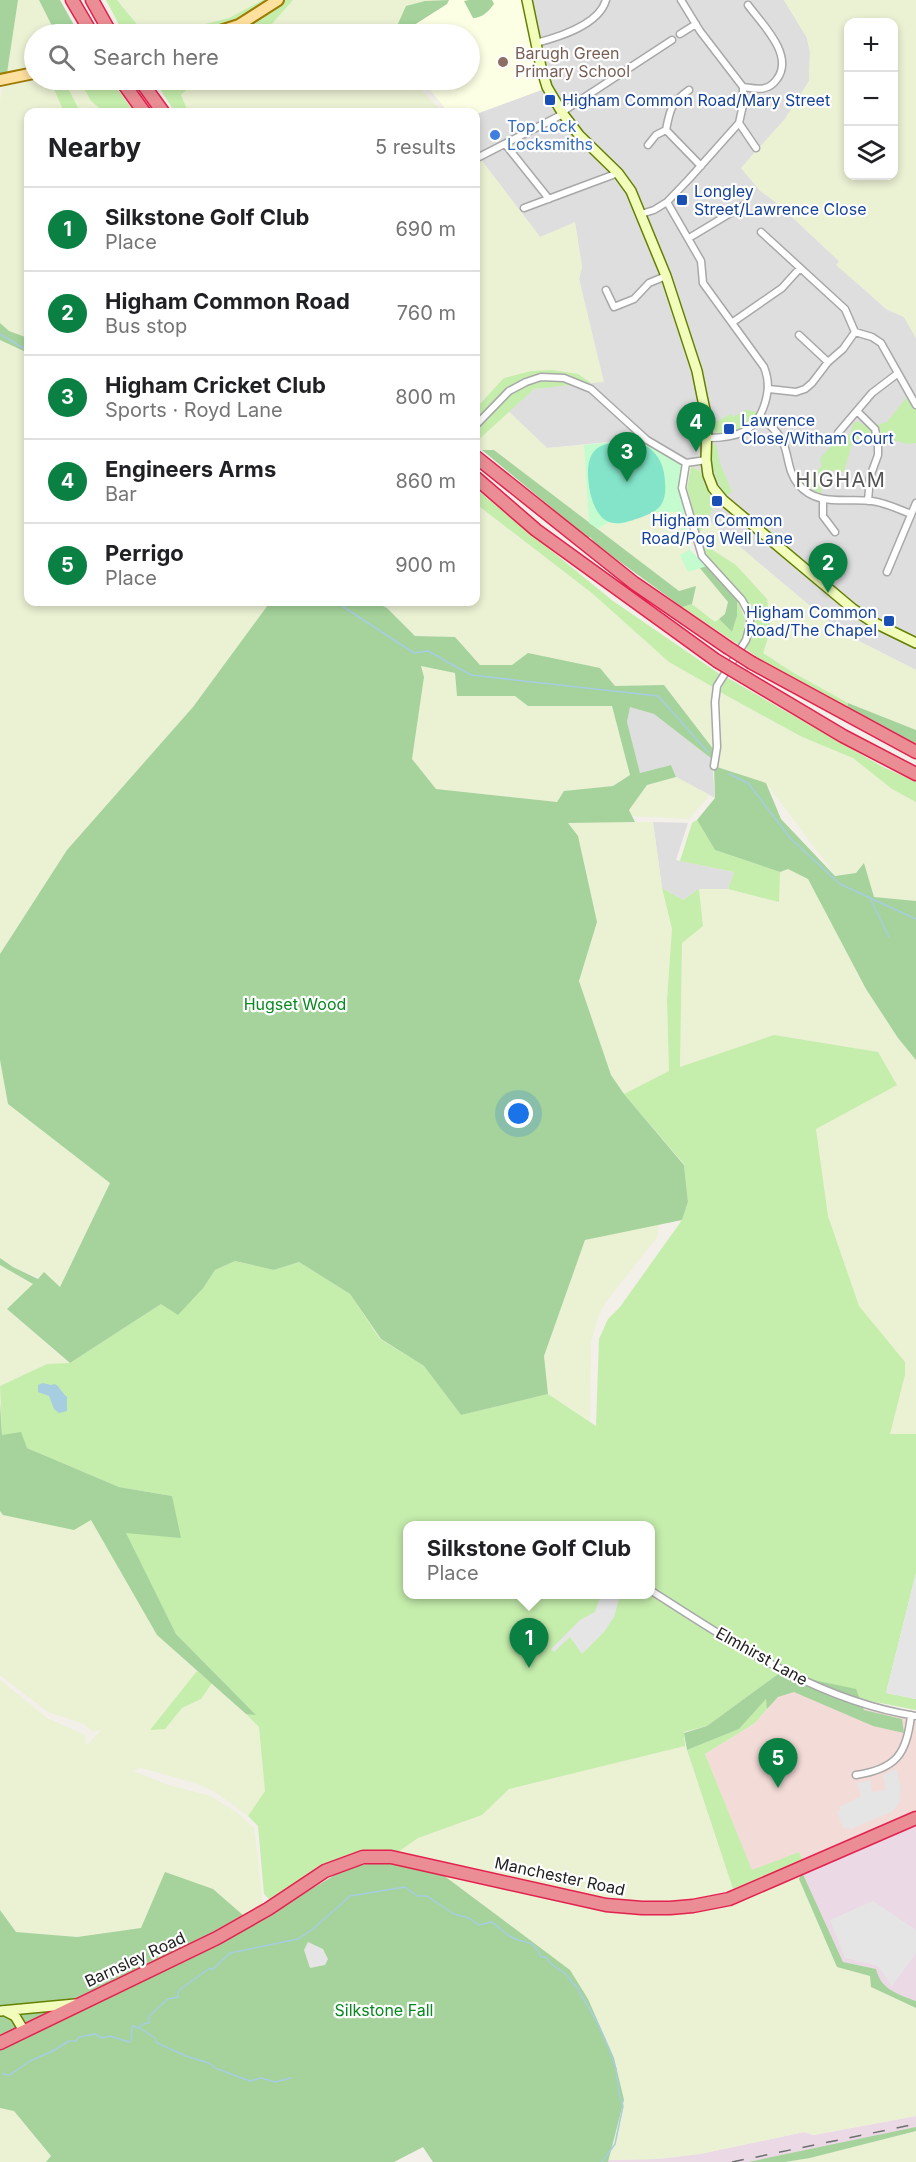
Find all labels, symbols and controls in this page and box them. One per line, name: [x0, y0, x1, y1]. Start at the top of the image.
map controls: [844, 18, 898, 180]
button: +: [844, 18, 898, 72]
search box: [24, 24, 480, 90]
icon: search: [45, 41, 78, 74]
place label: Barugh Green Primary School: [515, 43, 630, 81]
text: Search here: [93, 44, 219, 70]
marker: Barugh Green Primary School: [496, 55, 510, 69]
button: −: [844, 72, 898, 126]
place label: Higham Common Road/Mary Street: [562, 90, 830, 110]
marker: Higham Common Road/Mary Street: [543, 93, 557, 107]
place label: Top Lock Locksmiths: [507, 116, 593, 154]
button: layers: [844, 126, 898, 180]
marker: Top Lock Locksmiths: [488, 128, 502, 142]
text: Nearby: [48, 132, 141, 163]
text: 5 results: [375, 135, 456, 159]
place label: Longley Street/Lawrence Close: [694, 181, 866, 219]
marker: Longley Street/Lawrence Close: [675, 193, 689, 207]
text: Silkstone Golf Club: [105, 204, 310, 230]
text: 1: [63, 217, 72, 241]
text: 690 m: [395, 217, 456, 241]
text: Place: [105, 230, 157, 254]
text: Higham Common Road: [105, 288, 350, 314]
text: 2: [61, 301, 74, 325]
text: 760 m: [397, 301, 456, 325]
text: Bus stop: [105, 314, 187, 338]
text: Higham Cricket Club: [105, 372, 326, 398]
text: 3: [61, 385, 74, 409]
text: 800 m: [395, 385, 456, 409]
text: Sports · Royd Lane: [105, 398, 283, 422]
pin: 4: [676, 402, 716, 452]
place label: Lawrence Close/Witham Court: [741, 410, 894, 448]
marker: Lawrence Close/Witham Court: [722, 422, 736, 436]
pin: 3: [608, 432, 646, 482]
text: Engineers Arms: [105, 456, 276, 482]
district label: HIGHAM: [796, 468, 886, 492]
text: 4: [61, 469, 74, 493]
text: 860 m: [395, 469, 456, 493]
text: Bar: [105, 482, 137, 506]
marker: Higham Common Road/Pog Well Lane: [710, 494, 724, 508]
place label: Higham Common Road/Pog Well Lane: [641, 510, 793, 548]
text: Perrigo: [105, 540, 184, 566]
pin: 2: [808, 544, 848, 593]
text: 5: [61, 553, 74, 577]
text: 900 m: [395, 553, 456, 577]
text: Place: [105, 566, 157, 590]
place label: Higham Common Road/The Chapel: [746, 602, 877, 640]
marker: Higham Common Road/The Chapel: [882, 614, 896, 628]
park label: Hugset Wood: [244, 994, 346, 1014]
your location: [504, 1099, 533, 1128]
popup: [403, 1521, 655, 1599]
text: Silkstone Golf Club: [427, 1535, 631, 1561]
text: Place: [427, 1561, 479, 1585]
pin: 1: [510, 1618, 548, 1668]
street label: Elmhirst Lane: [713, 1623, 811, 1689]
pin: 5: [758, 1738, 798, 1788]
street label: Manchester Road: [493, 1852, 627, 1900]
street label: Barnsley Road: [82, 1927, 188, 1991]
park label: Silkstone Fall: [335, 2000, 433, 2020]

